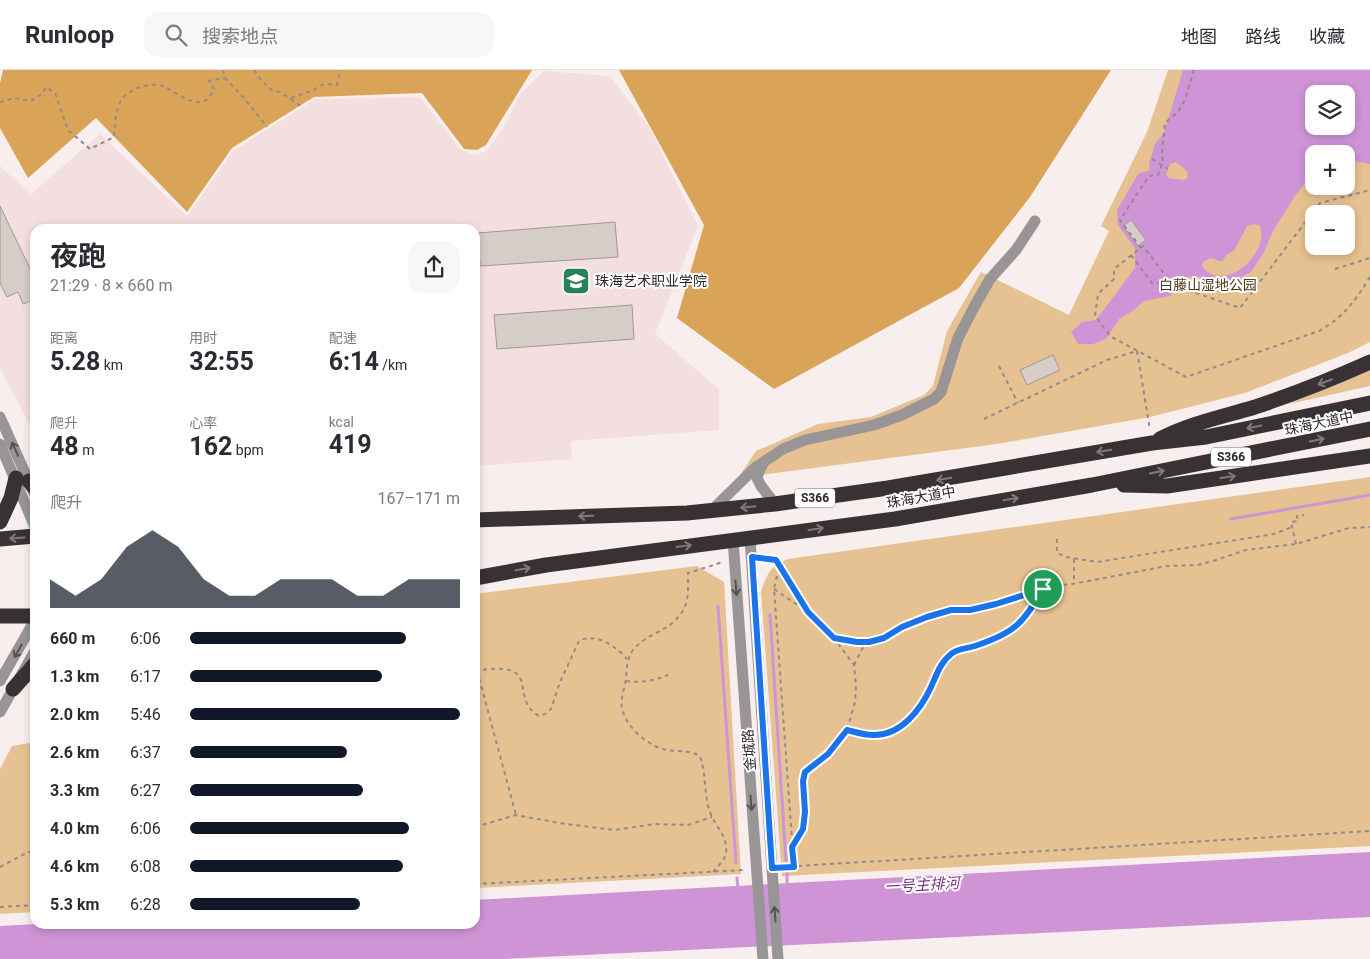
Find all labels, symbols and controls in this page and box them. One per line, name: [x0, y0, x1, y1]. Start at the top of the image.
search box: [144, 12, 494, 57]
text: Runloop: [25, 21, 114, 49]
icon: search: [162, 21, 190, 49]
text: 搜索地点: [202, 25, 278, 48]
text: 地图: [1181, 26, 1217, 47]
text: 路线: [1245, 26, 1281, 47]
text: 收藏: [1309, 26, 1345, 47]
map controls: [1305, 85, 1355, 255]
button: layers: [1305, 85, 1355, 135]
button: +: [1305, 145, 1355, 195]
button: −: [1305, 205, 1355, 255]
text: 夜跑: [50, 240, 106, 273]
button: share: [408, 241, 460, 293]
school or university icon: 珠海艺术职业学院: [561, 266, 591, 296]
place label: 珠海艺术职业学院: [595, 273, 707, 289]
text: 21:29 · 8 × 660 m: [50, 276, 172, 295]
park label: 白藤山湿地公园: [1159, 277, 1257, 293]
text: 距离: [50, 330, 78, 346]
text: 用时: [189, 330, 217, 346]
text: 配速: [329, 330, 357, 346]
text: 5.28: [50, 347, 100, 376]
text: 32:55: [189, 347, 254, 376]
text: 6:14: [329, 347, 379, 376]
text: km: [100, 357, 123, 373]
text: /km: [379, 357, 407, 373]
one-way arrow: [1318, 378, 1333, 387]
street label: 珠海大道中: [1283, 408, 1355, 438]
text: kcal: [329, 414, 354, 430]
text: 爬升: [50, 415, 78, 431]
text: 心率: [189, 415, 217, 431]
one-way arrow: [1246, 423, 1262, 432]
text: 419: [329, 430, 372, 459]
text: 48: [50, 432, 79, 461]
text: 162: [189, 432, 232, 461]
one-way arrow: [1308, 435, 1324, 444]
one-way arrow: [9, 442, 19, 457]
text: m: [79, 442, 94, 458]
text: bpm: [232, 442, 264, 458]
one-way arrow: [1096, 447, 1112, 457]
road number: S366: [1211, 448, 1251, 467]
one-way arrow: [1149, 467, 1165, 476]
one-way arrow: [1220, 472, 1236, 482]
one-way arrow: [936, 474, 952, 484]
street label: 珠海大道中: [885, 483, 957, 511]
road number: S366: [795, 488, 835, 508]
text: 167–171 m: [378, 489, 460, 508]
text: 爬升: [50, 493, 82, 512]
one-way arrow: [1003, 493, 1019, 503]
one-way arrow: [741, 502, 757, 512]
one-way arrow: [579, 512, 595, 521]
one-way arrow: [807, 524, 823, 534]
one-way arrow: [10, 533, 26, 542]
one-way arrow: [675, 541, 691, 551]
one-way arrow: [515, 564, 531, 574]
pin: [1022, 568, 1064, 610]
icon: arrive: [1029, 575, 1057, 603]
one-way arrow: [731, 580, 741, 596]
text: 660 m: [50, 629, 95, 648]
text: 6:06: [130, 629, 161, 648]
one-way arrow: [12, 643, 22, 657]
text: 1.3 km: [50, 667, 99, 686]
text: 6:17: [130, 667, 161, 686]
text: 2.0 km: [50, 705, 99, 724]
text: 5:46: [130, 705, 161, 724]
street label: 金城路: [740, 728, 758, 772]
text: 2.6 km: [50, 743, 99, 762]
text: 6:37: [130, 743, 161, 762]
text: 3.3 km: [50, 781, 99, 800]
text: 6:27: [130, 781, 161, 800]
one-way arrow: [746, 794, 755, 810]
text: 4.0 km: [50, 819, 99, 838]
text: 6:06: [130, 819, 161, 838]
text: 4.6 km: [50, 857, 99, 876]
text: 6:08: [130, 857, 161, 876]
water label: 一号主排河: [884, 874, 963, 896]
text: 5.3 km: [50, 895, 99, 914]
text: 6:28: [130, 895, 161, 914]
one-way arrow: [771, 907, 780, 923]

